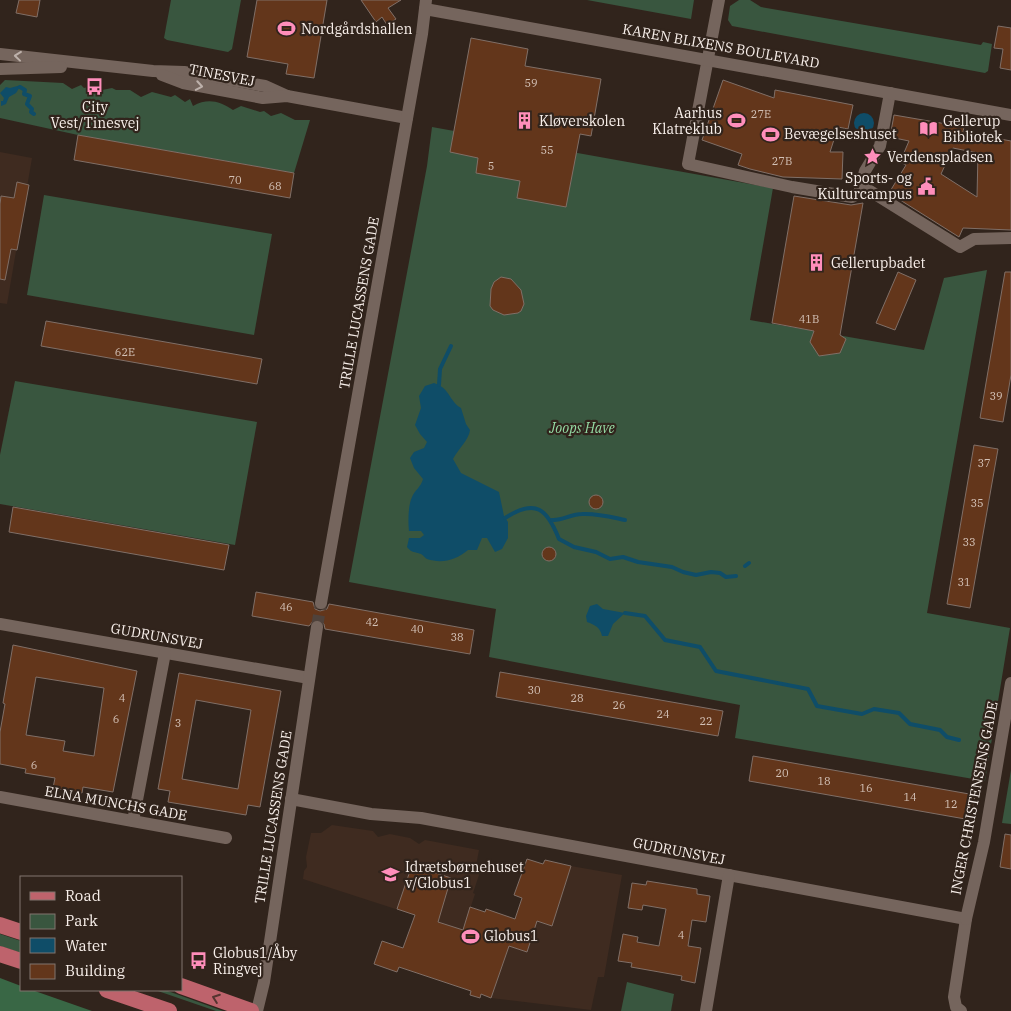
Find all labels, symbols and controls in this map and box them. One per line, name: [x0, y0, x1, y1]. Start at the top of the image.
sports icon: Nordgårdshallen: [277, 19, 297, 39]
place label: Nordgårdshallen: [301, 20, 412, 38]
street label: KAREN BLIXENS BOULEVARD: [621, 20, 821, 72]
one-way arrow: [13, 51, 21, 62]
street label: TINESVEJ: [188, 60, 256, 90]
house number: 59: [524, 76, 538, 90]
bus stop icon: City Vest/Tinesvej: [85, 77, 105, 97]
one-way arrow: [194, 80, 203, 91]
place label: City Vest/Tinesvej: [50, 98, 140, 132]
place label: Aarhus Klatreklub: [652, 104, 722, 138]
house number: 27E: [751, 107, 771, 121]
building icon: Kløverskolen: [515, 111, 535, 131]
sports icon: Aarhus Klatreklub: [726, 111, 746, 131]
place label: Kløverskolen: [539, 112, 625, 130]
place label: Gellerup Bibliotek: [943, 112, 1003, 146]
library icon: Gellerup Bibliotek: [919, 119, 939, 139]
sports icon: Bevægelseshuset: [760, 124, 780, 144]
place label: Bevægelseshuset: [784, 125, 897, 143]
house number: 55: [540, 143, 554, 157]
place icon: Verdenspladsen: [863, 147, 883, 167]
place label: Verdenspladsen: [887, 148, 993, 166]
house number: 27B: [772, 154, 792, 168]
house number: 5: [488, 159, 494, 173]
place label: Sports- og Kulturcampus: [818, 169, 912, 203]
house number: 70: [228, 173, 242, 187]
public building icon: Sports- og Kulturcampus: [916, 176, 936, 196]
house number: 68: [268, 179, 282, 193]
street label: TRILLE LUCASSENS GADE: [335, 215, 383, 391]
building icon: Gellerupbadet: [807, 253, 827, 273]
place label: Gellerupbadet: [831, 254, 925, 272]
house number: 41B: [799, 312, 819, 326]
house number: 62E: [115, 345, 135, 359]
house number: 39: [989, 389, 1003, 403]
park label: Joops Have: [548, 419, 616, 437]
house number: 37: [977, 456, 991, 470]
house number: 35: [970, 496, 984, 510]
house number: 33: [962, 535, 976, 549]
house number: 31: [957, 575, 971, 589]
house number: 46: [279, 600, 293, 614]
house number: 42: [365, 615, 379, 629]
street label: GUDRUNSVEJ: [109, 619, 205, 653]
house number: 40: [410, 622, 424, 636]
house number: 38: [450, 630, 464, 644]
house number: 30: [527, 683, 541, 697]
house number: 4: [119, 691, 126, 705]
house number: 28: [570, 691, 584, 705]
house number: 26: [612, 698, 626, 712]
street label: INGER CHRISTENSENS GADE: [946, 700, 1002, 896]
house number: 24: [656, 707, 670, 721]
house number: 6: [113, 712, 119, 726]
house number: 22: [699, 714, 713, 728]
house number: 3: [175, 716, 181, 730]
street label: TRILLE LUCASSENS GADE: [250, 729, 296, 905]
house number: 6: [31, 758, 37, 772]
house number: 20: [775, 766, 789, 780]
house number: 18: [817, 774, 831, 788]
house number: 16: [859, 781, 873, 795]
street label: ELNA MUNCHS GADE: [43, 782, 189, 824]
house number: 14: [903, 790, 917, 804]
house number: 12: [944, 797, 958, 811]
street label: GUDRUNSVEJ: [631, 833, 727, 869]
place label: Idrætsbørnehuset v/Globus1: [405, 858, 524, 892]
school or university icon: Idrætsbørnehuset v/Globus1: [381, 865, 401, 885]
legend: [20, 876, 182, 991]
text: Road: [65, 886, 101, 905]
text: Park: [65, 911, 98, 930]
sports icon: Globus1: [460, 926, 480, 946]
place label: Globus1: [484, 927, 538, 945]
house number: 4: [678, 928, 685, 942]
text: Water: [65, 936, 107, 955]
place label: Globus1/Åby Ringvej: [213, 943, 298, 978]
bus stop icon: Globus1/Åby Ringvej: [189, 951, 209, 971]
text: Building: [65, 961, 125, 980]
one-way arrow: [212, 994, 221, 1004]

